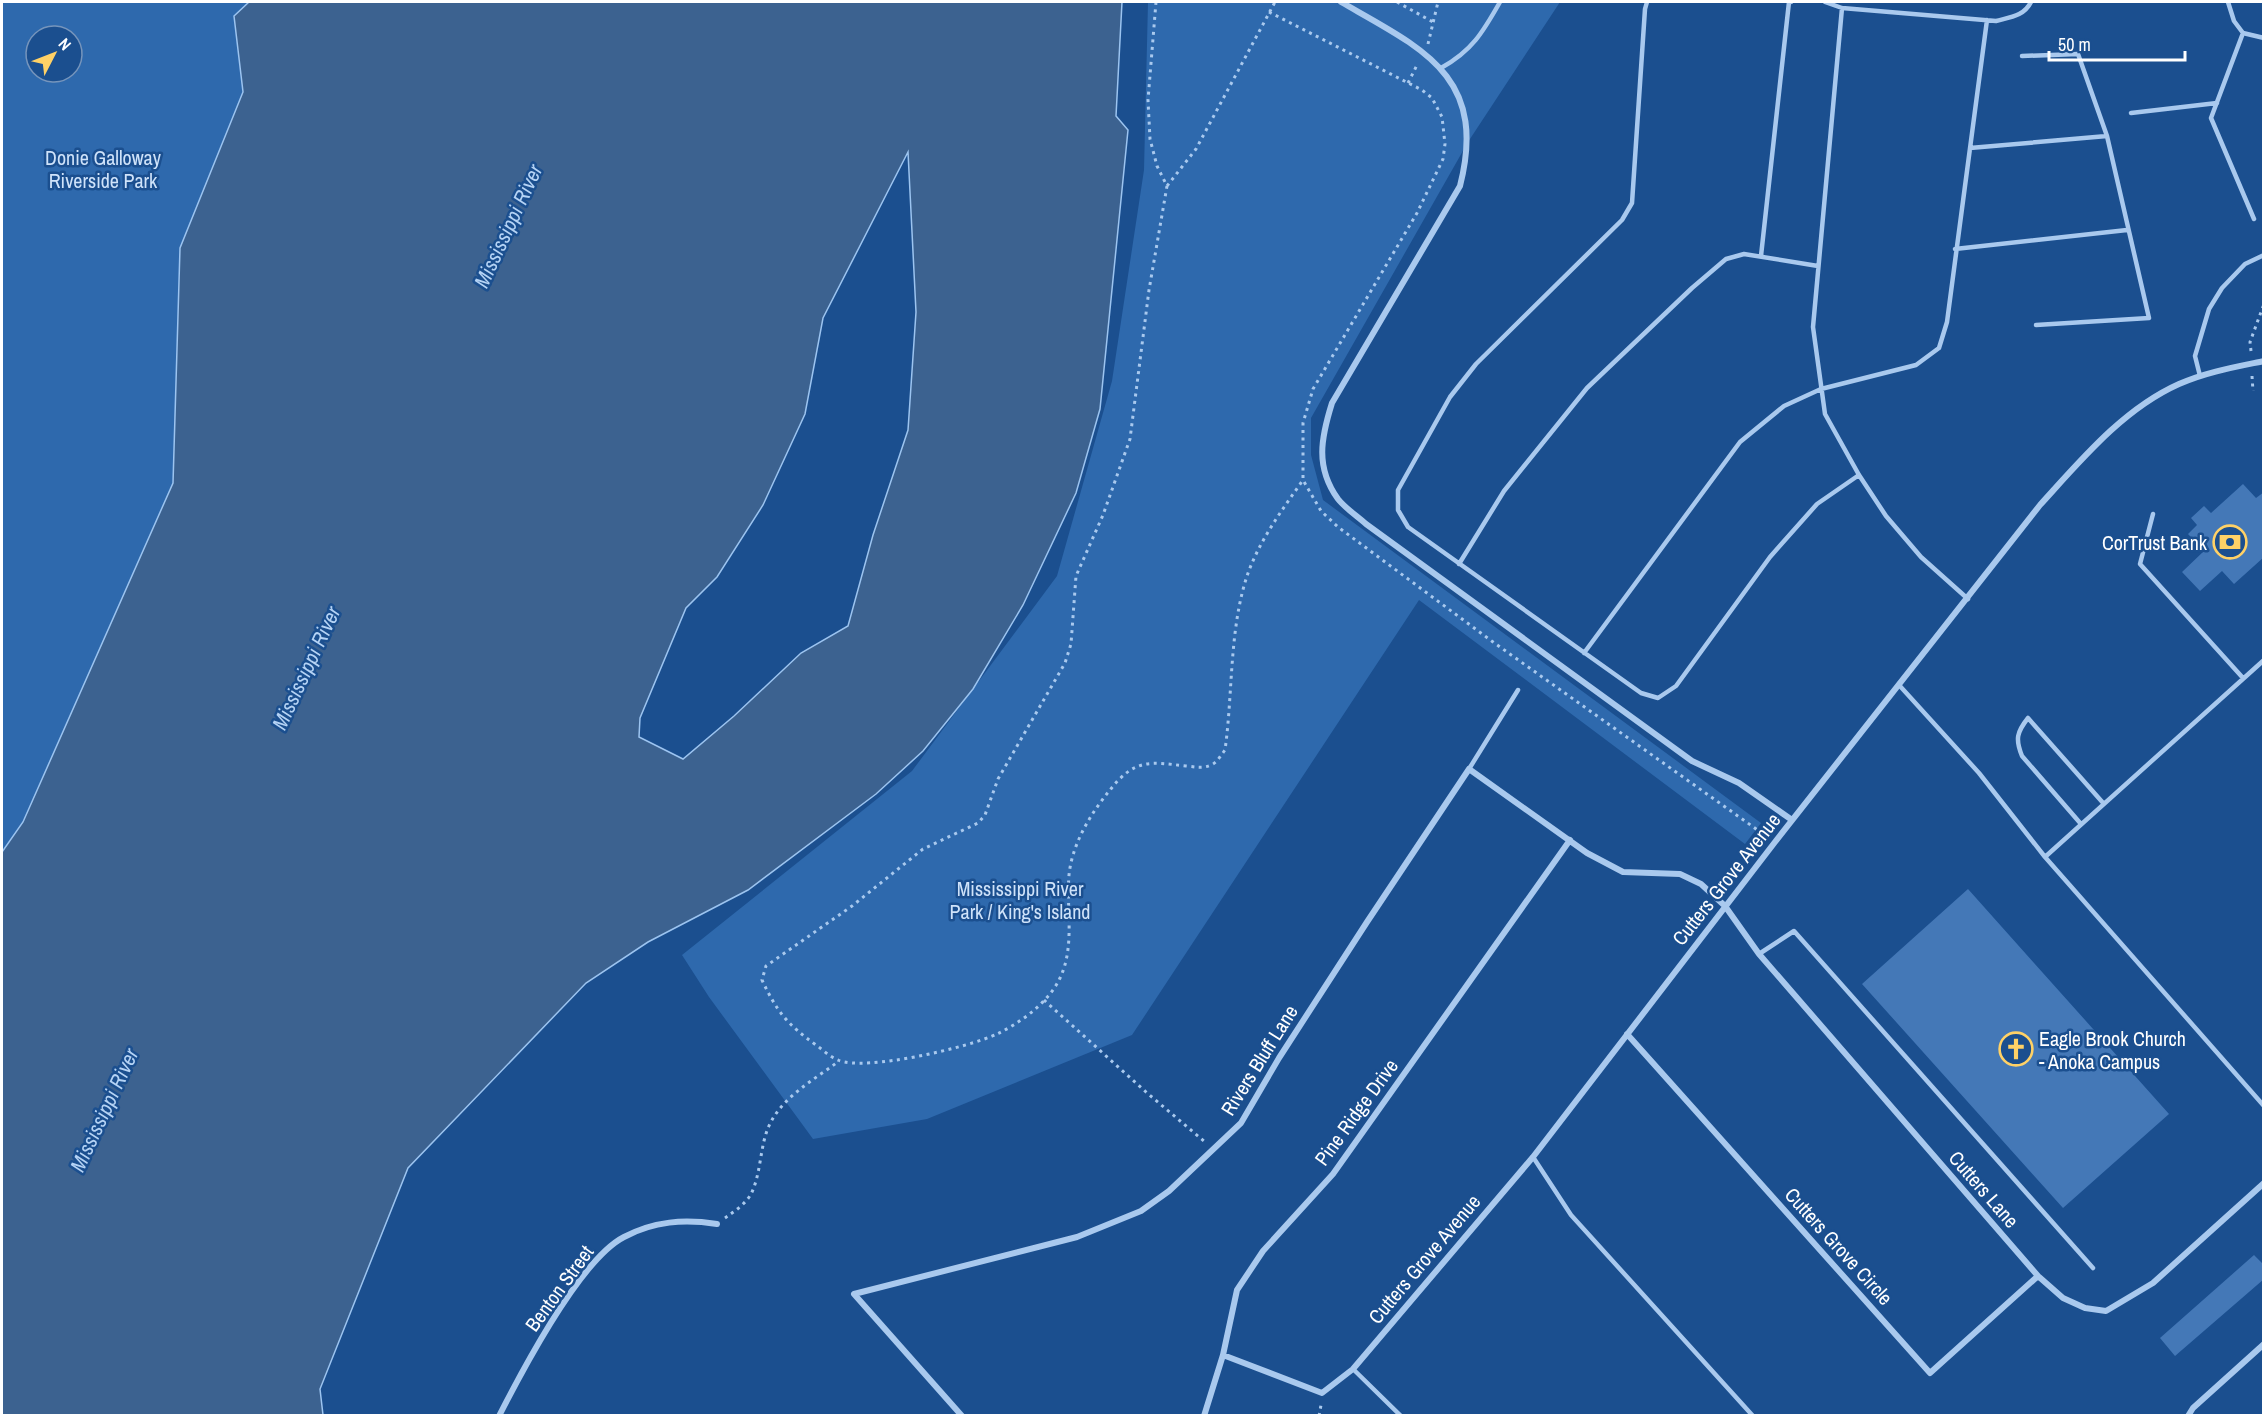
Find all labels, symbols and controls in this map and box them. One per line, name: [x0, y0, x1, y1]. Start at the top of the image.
north arrow: [24, 24, 84, 84]
scale bar: [2049, 24, 2186, 62]
text: 50 m: [2058, 32, 2091, 57]
text: N: [54, 33, 76, 55]
park label: Donie Galloway Riverside Park: [45, 144, 162, 194]
water label: Mississippi River: [467, 158, 550, 292]
bank icon: CorTrust Bank: [2212, 524, 2248, 560]
place label: CorTrust Bank: [2102, 529, 2208, 556]
water label: Mississippi River: [265, 600, 348, 734]
street label: Cutters Grove Avenue: [1666, 807, 1786, 951]
park label: Mississippi River Park / King's Island: [950, 875, 1090, 925]
street label: Rivers Bluff Lane: [1214, 1000, 1304, 1120]
place label: Eagle Brook Church - Anoka Campus: [2039, 1025, 2186, 1075]
church icon: Eagle Brook Church - Anoka Campus: [1998, 1031, 2034, 1067]
water label: Mississippi River: [63, 1042, 146, 1176]
street label: Pine Ridge Drive: [1308, 1053, 1404, 1171]
street label: Cutters Lane: [1943, 1145, 2025, 1233]
street label: Cutters Grove Circle: [1779, 1181, 1899, 1311]
street label: Cutters Grove Avenue: [1362, 1189, 1486, 1329]
street label: Benton Street: [519, 1239, 600, 1337]

